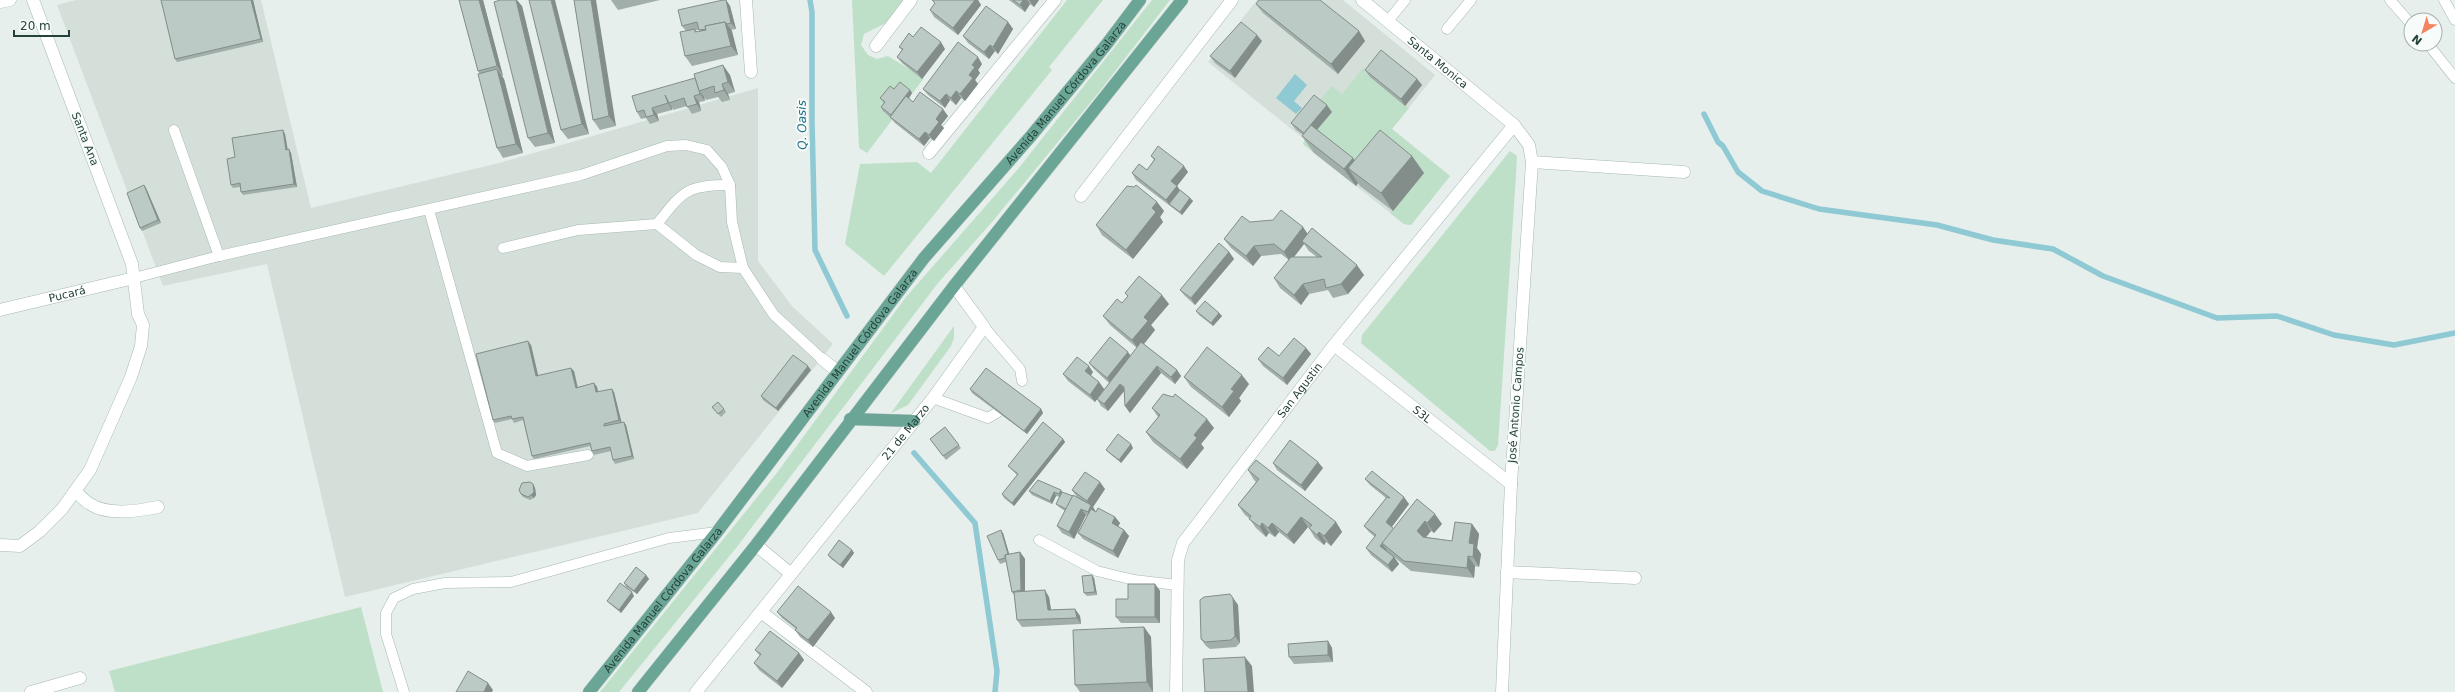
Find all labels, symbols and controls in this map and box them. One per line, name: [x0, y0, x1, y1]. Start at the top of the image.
scale bar: [14, 12, 69, 38]
north arrow: [2403, 12, 2443, 52]
street label: Avenida Manuel Córdova Galarza: [1003, 18, 1128, 167]
text: 20 m: [20, 19, 51, 33]
text: N: [2410, 32, 2425, 47]
street label: Santa Monica: [1405, 34, 1471, 91]
water label: Q. Oasis: [795, 100, 809, 150]
street label: Santa Ana: [69, 110, 101, 168]
street label: Avenida Manuel Córdova Galarza: [800, 266, 920, 420]
street label: Pucará: [47, 283, 87, 305]
street label: José Antonio Campos: [1505, 346, 1527, 464]
street label: San Agustin: [1274, 360, 1325, 420]
street label: 21 de Marzo: [879, 401, 932, 463]
street label: S3L: [1410, 403, 1435, 426]
street label: Avenida Manuel Córdova Galarza: [601, 525, 725, 675]

